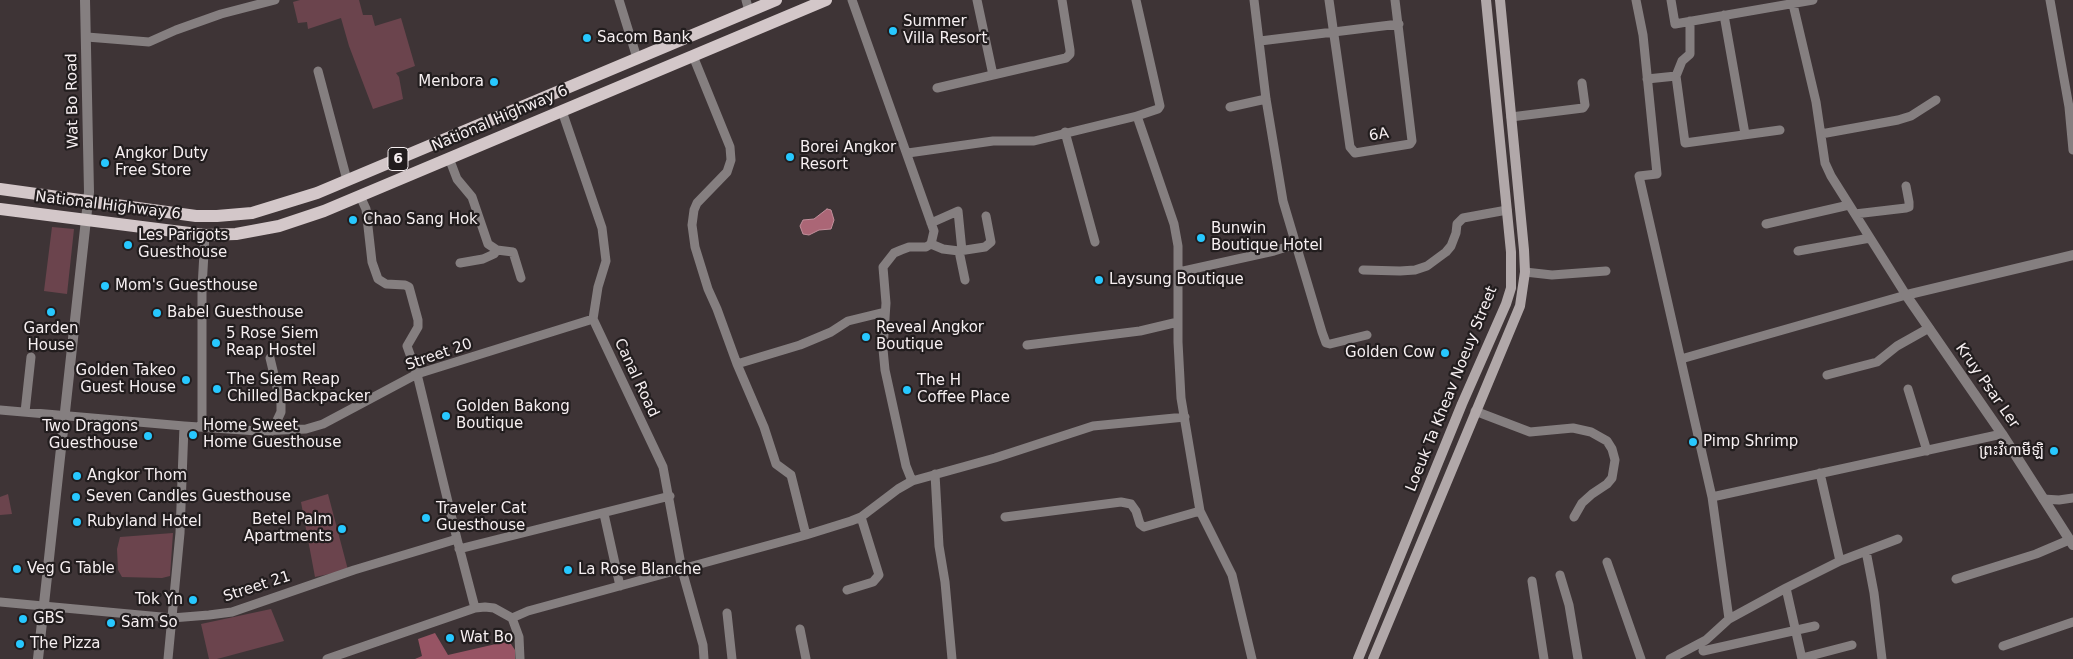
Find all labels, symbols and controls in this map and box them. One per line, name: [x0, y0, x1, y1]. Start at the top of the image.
place label: Summer Villa Resort: [903, 13, 987, 48]
marker: Summer Villa Resort: [887, 25, 899, 37]
place label: Sacom Bank: [597, 29, 690, 47]
marker: Sacom Bank: [581, 32, 593, 44]
street label: Wat Bo Road: [63, 53, 83, 149]
place label: Menbora: [418, 73, 484, 91]
marker: Menbora: [488, 76, 500, 88]
street label: National Highway 6: [429, 82, 571, 156]
street label: 6A: [1368, 125, 1390, 145]
place label: Borei Angkor Resort: [800, 139, 896, 174]
place label: Angkor Duty Free Store: [115, 145, 208, 180]
road number: 6: [388, 148, 408, 170]
marker: Borei Angkor Resort: [784, 151, 796, 163]
marker: Angkor Duty Free Store: [99, 157, 111, 169]
street label: National Highway 6: [34, 188, 182, 224]
place label: Chao Sang Hok: [363, 211, 478, 229]
marker: Chao Sang Hok: [347, 214, 359, 226]
place label: Bunwin Boutique Hotel: [1211, 220, 1323, 255]
place label: Les Parigots Guesthouse: [138, 227, 228, 262]
marker: Bunwin Boutique Hotel: [1195, 232, 1207, 244]
marker: Les Parigots Guesthouse: [122, 239, 134, 251]
place label: Laysung Boutique: [1109, 271, 1244, 289]
marker: Laysung Boutique: [1093, 274, 1105, 286]
place label: Mom's Guesthouse: [115, 277, 258, 295]
marker: Mom's Guesthouse: [99, 280, 111, 292]
street label: Loeuk Ta Kheav Noeuy Street: [1402, 284, 1502, 494]
place label: Babel Guesthouse: [167, 304, 303, 322]
marker: Garden House: [45, 306, 57, 318]
marker: Babel Guesthouse: [151, 307, 163, 319]
place label: Reveal Angkor Boutique: [876, 319, 984, 354]
place label: Garden House: [24, 320, 78, 355]
place label: 5 Rose Siem Reap Hostel: [226, 325, 319, 360]
marker: Reveal Angkor Boutique: [860, 331, 872, 343]
street label: Street 20: [403, 335, 475, 375]
street label: Canal Road: [610, 336, 662, 420]
marker: 5 Rose Siem Reap Hostel: [210, 337, 222, 349]
street label: Kruy Psar Ler: [1951, 340, 2023, 432]
place label: Golden Cow: [1345, 344, 1435, 362]
marker: Golden Cow: [1439, 347, 1451, 359]
place label: Golden Takeo Guest House: [76, 362, 176, 397]
place label: The Siem Reap Chilled Backpacker: [227, 371, 370, 406]
place label: The H Coffee Place: [917, 372, 1010, 407]
marker: Golden Takeo Guest House: [180, 374, 192, 386]
marker: The Siem Reap Chilled Backpacker: [211, 383, 223, 395]
marker: The H Coffee Place: [901, 384, 913, 396]
place label: Golden Bakong Boutique: [456, 398, 570, 433]
marker: Golden Bakong Boutique: [440, 410, 452, 422]
place label: Home Sweet Home Guesthouse: [203, 417, 341, 452]
place label: Two Dragons Guesthouse: [42, 418, 138, 453]
marker: Home Sweet Home Guesthouse: [187, 429, 199, 441]
marker: Two Dragons Guesthouse: [142, 430, 154, 442]
place label: Pimp Shrimp: [1703, 433, 1798, 451]
marker: Pimp Shrimp: [1687, 436, 1699, 448]
place label: ព្រះវិហាមីឡិ: [1979, 442, 2044, 460]
marker: ព្រះវិហាមីឡិ: [2048, 445, 2060, 457]
place label: Angkor Thom: [87, 467, 187, 485]
marker: Angkor Thom: [71, 470, 83, 482]
place label: Seven Candles Guesthouse: [86, 488, 291, 506]
marker: Seven Candles Guesthouse: [70, 491, 82, 503]
place label: Traveler Cat Guesthouse: [436, 500, 526, 535]
place label: Betel Palm Apartments: [244, 511, 332, 546]
marker: Traveler Cat Guesthouse: [420, 512, 432, 524]
place label: Rubyland Hotel: [87, 513, 202, 531]
marker: Rubyland Hotel: [71, 516, 83, 528]
marker: Betel Palm Apartments: [336, 523, 348, 535]
place label: Veg G Table: [27, 560, 115, 578]
place label: La Rose Blanche: [578, 561, 701, 579]
marker: Veg G Table: [11, 563, 23, 575]
marker: La Rose Blanche: [562, 564, 574, 576]
street label: Street 21: [221, 568, 293, 606]
place label: Tok Yn: [135, 591, 183, 609]
marker: Tok Yn: [187, 594, 199, 606]
place label: GBS: [33, 610, 64, 628]
marker: GBS: [17, 613, 29, 625]
place label: Sam So: [121, 614, 178, 632]
marker: Sam So: [105, 617, 117, 629]
place label: Wat Bo: [460, 629, 513, 647]
marker: Wat Bo: [444, 632, 456, 644]
place label: The Pizza: [30, 635, 100, 653]
marker: The Pizza: [14, 638, 26, 650]

